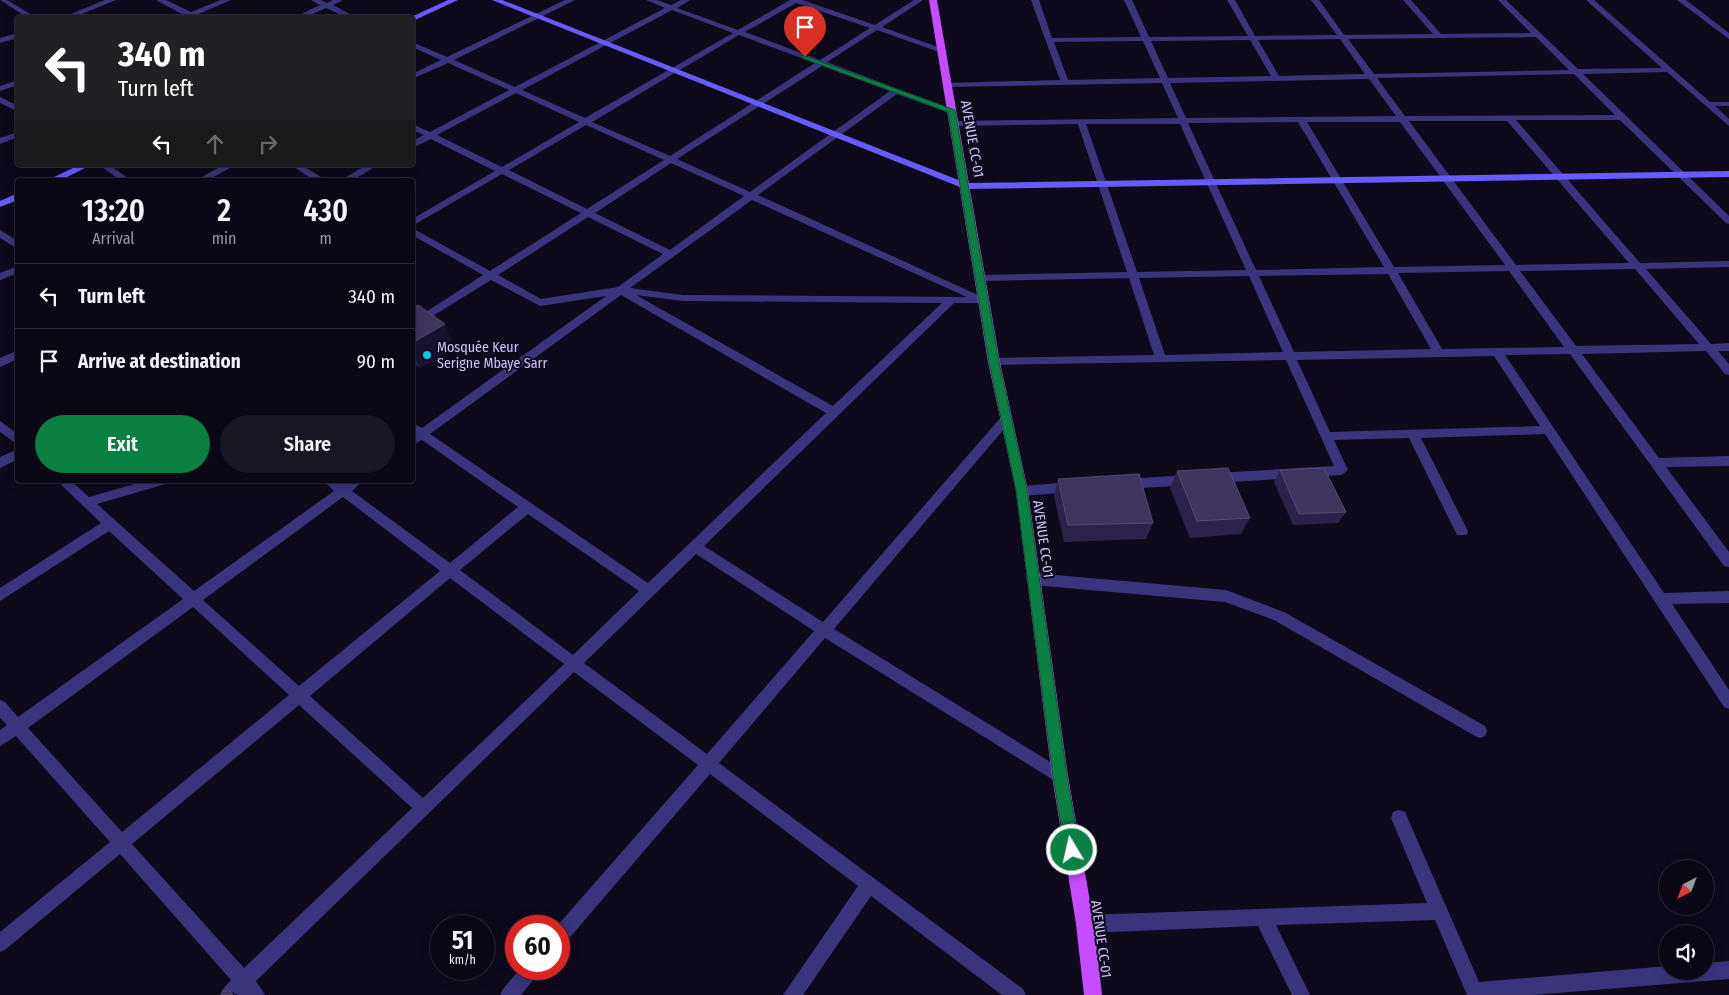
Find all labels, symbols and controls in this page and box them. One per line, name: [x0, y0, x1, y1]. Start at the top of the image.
pin: [784, 6, 826, 57]
icon: arrive: [791, 13, 819, 41]
text: 340 m: [118, 33, 206, 75]
icon: left: [35, 35, 100, 100]
text: Turn left: [118, 75, 194, 102]
street label: AVENUE CC-01: [957, 99, 987, 179]
icon: left: [148, 130, 176, 158]
icon: ahead: [201, 130, 229, 158]
icon: right: [254, 130, 282, 158]
text: 13:20: [82, 193, 145, 229]
text: 2: [217, 193, 231, 229]
text: 430: [303, 193, 348, 229]
text: Arrival: [92, 229, 135, 248]
text: min: [212, 229, 237, 248]
text: m: [320, 229, 332, 248]
icon: left: [35, 282, 63, 310]
text: Turn left: [78, 285, 145, 308]
text: 340 m: [348, 285, 395, 308]
place label: Mosquée Keur Serigne Mbaye Sarr: [437, 339, 547, 372]
icon: arrive: [35, 347, 63, 375]
marker: Mosquée Keur Serigne Mbaye Sarr: [421, 349, 433, 361]
text: Arrive at destination: [78, 350, 241, 373]
text: 90 m: [357, 350, 395, 373]
button: Exit: [35, 415, 210, 473]
button: Share: [220, 415, 395, 473]
street label: AVENUE CC-01: [1029, 499, 1057, 579]
position arrow: [1045, 823, 1097, 875]
north arrow: [1659, 860, 1714, 915]
map controls: [1659, 860, 1714, 980]
street label: AVENUE CC-01: [1087, 899, 1115, 979]
speed limit sign: 60: [505, 915, 570, 980]
button: sound: [1659, 925, 1714, 980]
text: 51: [452, 926, 473, 956]
text: km/h: [449, 953, 476, 967]

